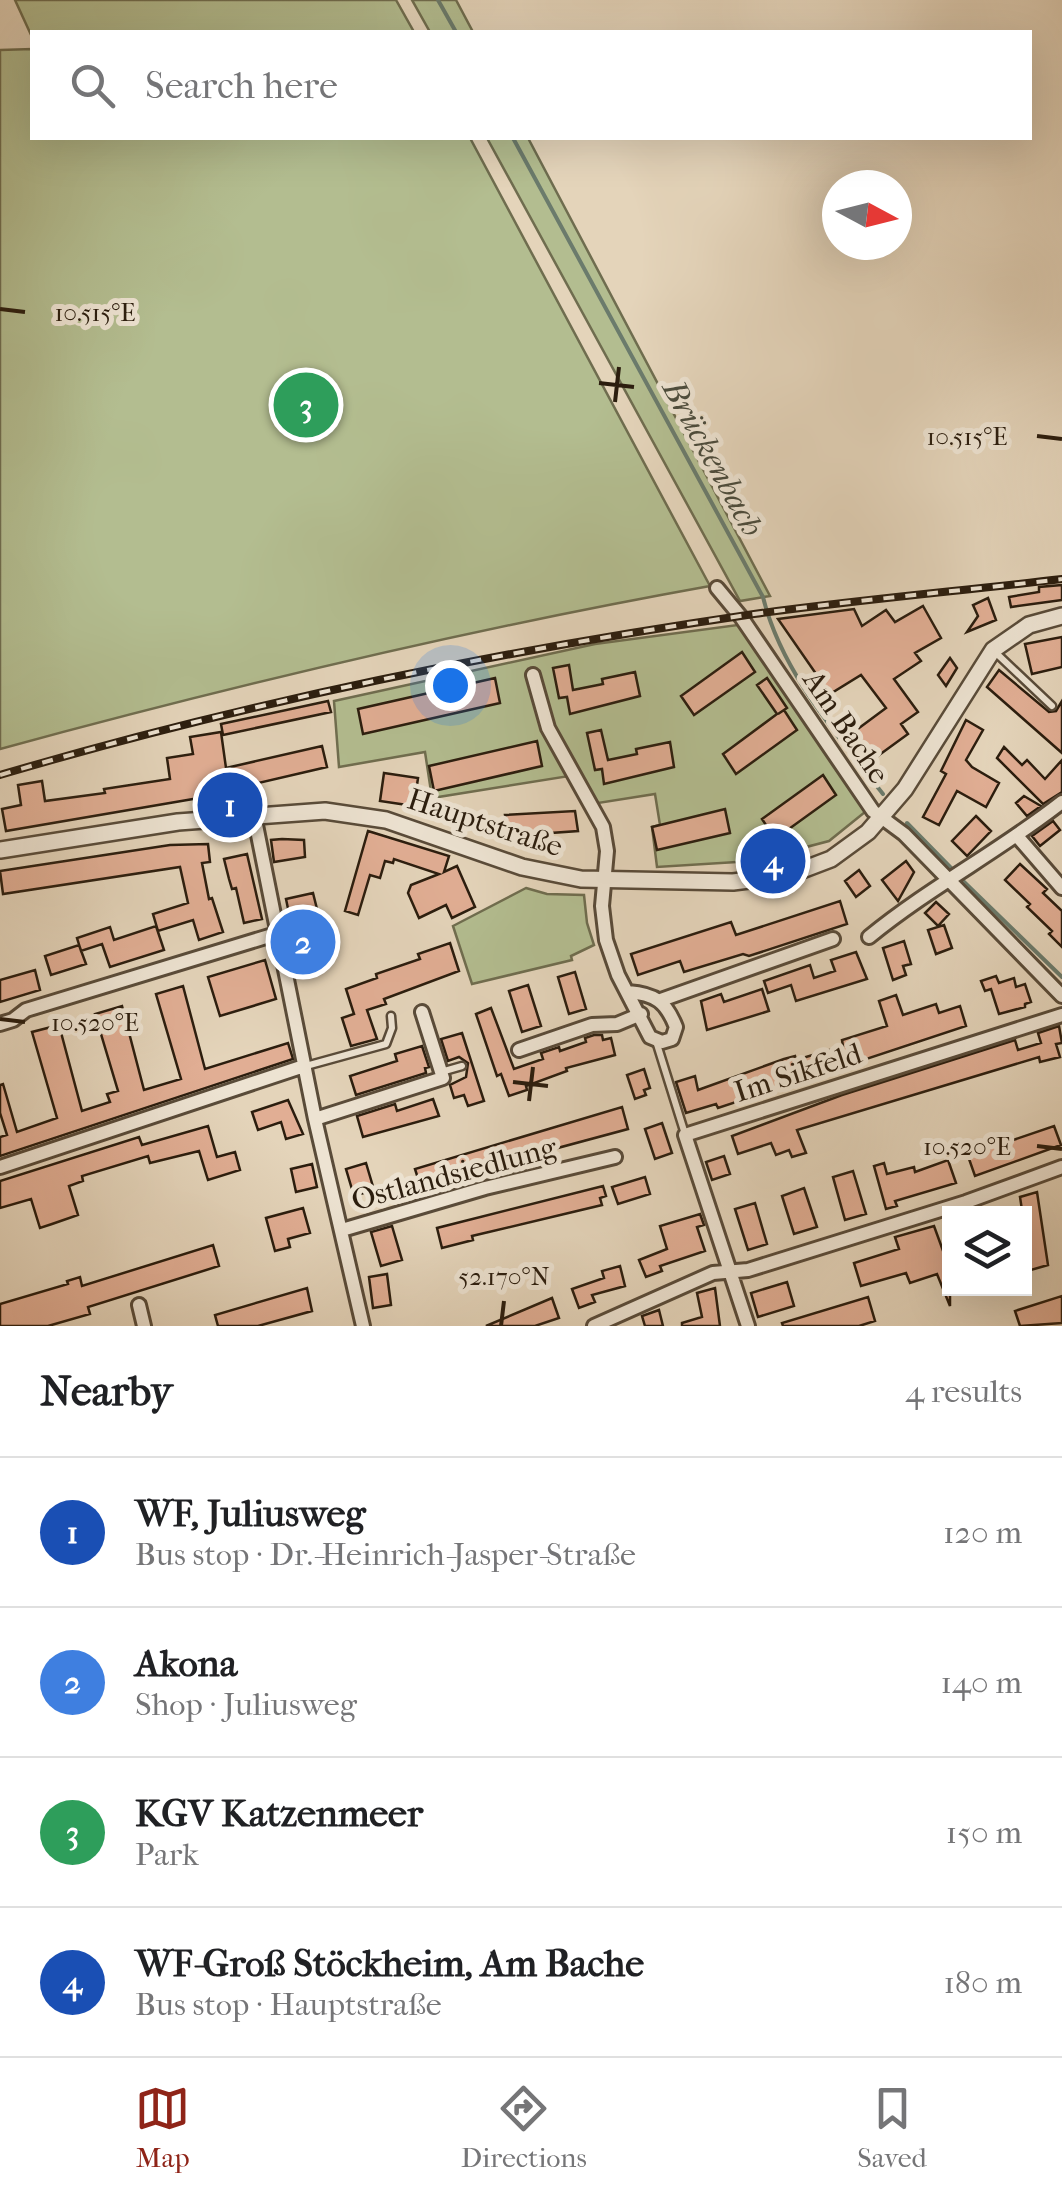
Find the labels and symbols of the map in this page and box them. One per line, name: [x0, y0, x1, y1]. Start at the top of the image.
north arrow: [822, 170, 912, 260]
text: 10.515°E: [54, 298, 136, 327]
pin: 3: [274, 368, 338, 442]
water label: Brückenbach: [654, 372, 771, 542]
text: 10.515°E: [926, 422, 1008, 451]
your location: [425, 660, 476, 711]
street label: Am Bache: [795, 663, 897, 790]
pin: 1: [198, 768, 262, 842]
street label: Hauptstraße: [403, 781, 567, 865]
pin: 4: [740, 824, 806, 898]
pin: 2: [270, 904, 336, 980]
text: 10.520°E: [51, 1008, 139, 1037]
street label: Im Sikfeld: [730, 1036, 867, 1110]
street label: Ostlandsiedlung: [348, 1130, 561, 1218]
text: 10.520°E: [923, 1132, 1011, 1161]
text: 52.170°N: [458, 1262, 550, 1291]

